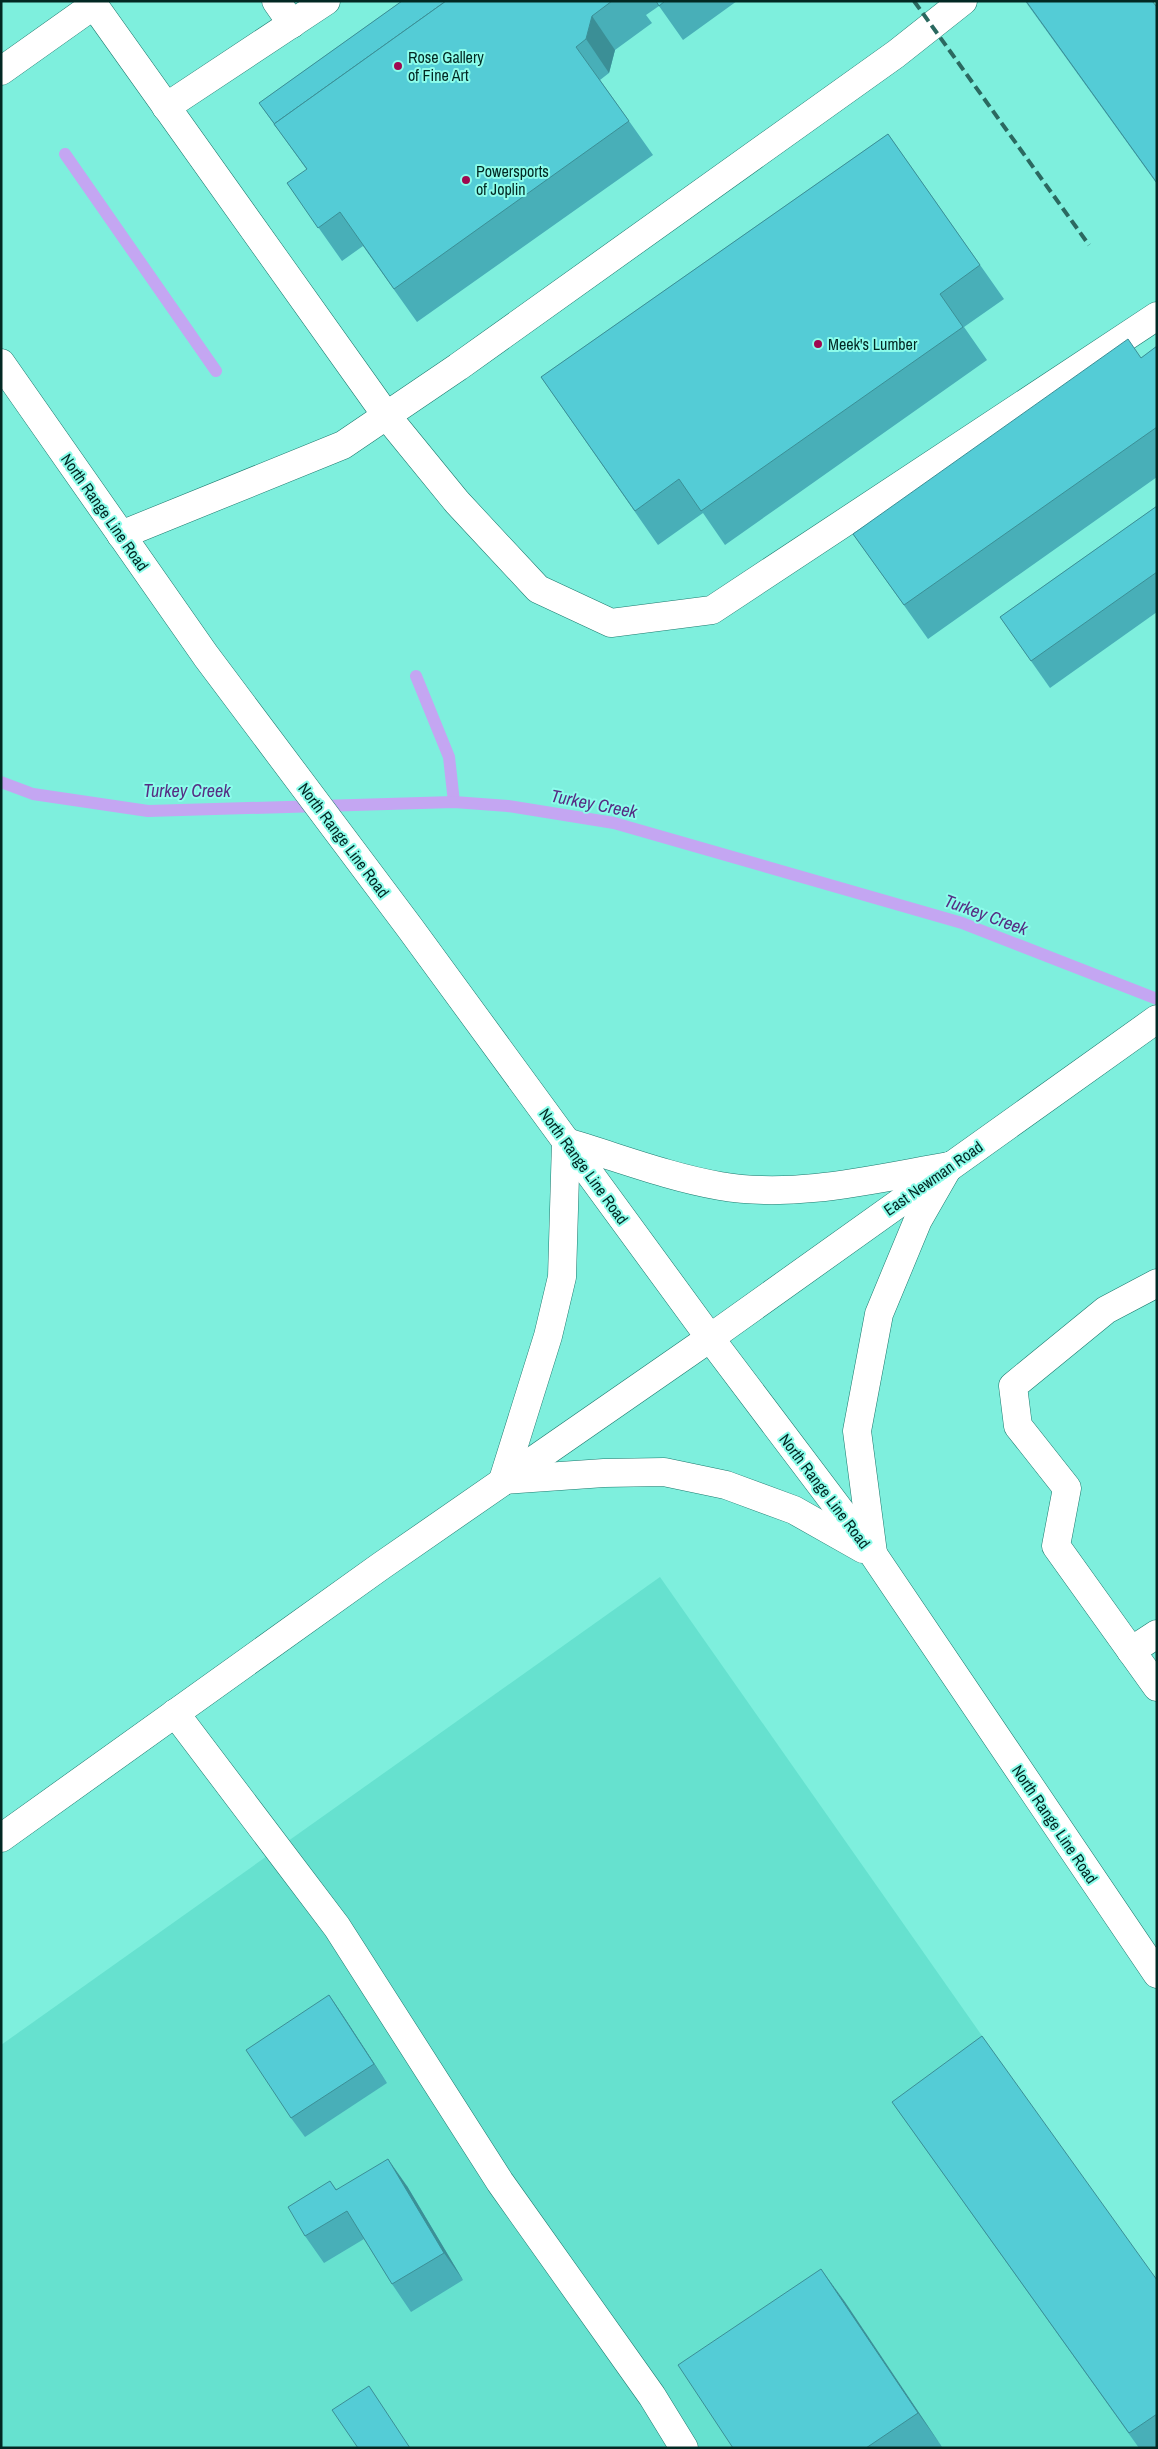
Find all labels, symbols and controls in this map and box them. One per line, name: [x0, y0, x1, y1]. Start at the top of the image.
place label: Rose Gallery of Fine Art: [408, 46, 484, 86]
marker: Rose Gallery of Fine Art: [392, 60, 404, 72]
place label: Powersports of Joplin: [476, 160, 549, 200]
marker: Powersports of Joplin: [460, 174, 472, 186]
place label: Meek's Lumber: [828, 333, 918, 355]
marker: Meek's Lumber: [812, 338, 824, 350]
street label: North Range Line Road: [56, 449, 154, 575]
water label: Turkey Creek: [143, 778, 231, 803]
street label: North Range Line Road: [294, 778, 394, 902]
water label: Turkey Creek: [549, 783, 640, 824]
water label: Turkey Creek: [941, 888, 1032, 941]
street label: North Range Line Road: [534, 1103, 634, 1229]
street label: East Newman Road: [879, 1136, 987, 1220]
street label: North Range Line Road: [775, 1429, 875, 1553]
street label: North Range Line Road: [1007, 1760, 1103, 1888]

